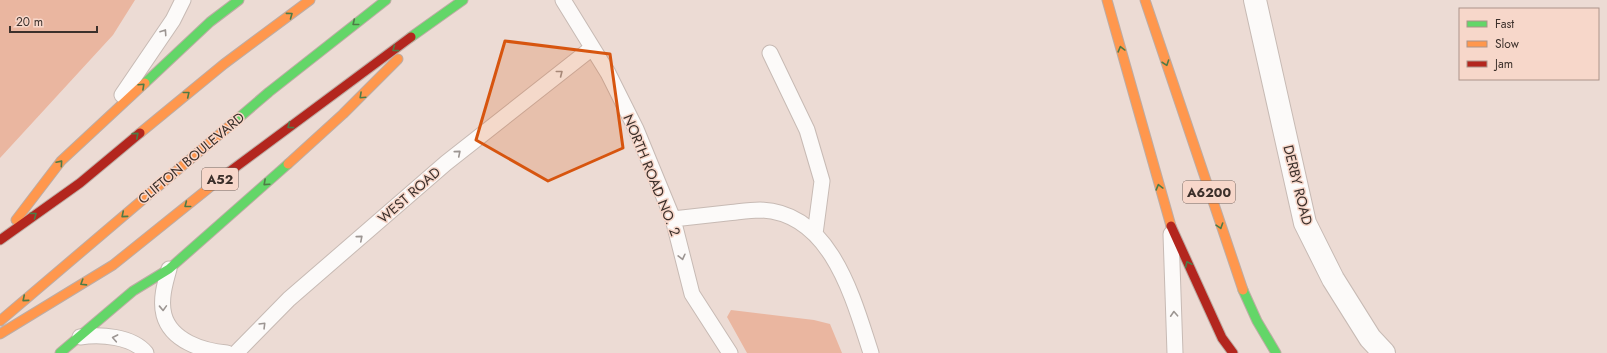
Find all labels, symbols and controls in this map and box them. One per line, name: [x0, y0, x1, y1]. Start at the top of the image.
scale bar: [10, 8, 97, 34]
legend: [1459, 8, 1599, 80]
text: 20 m: [16, 13, 43, 31]
one-way arrow: [285, 13, 292, 20]
text: Fast: [1495, 15, 1514, 33]
one-way arrow: [352, 19, 359, 26]
one-way arrow: [160, 29, 167, 36]
text: Slow: [1495, 35, 1520, 53]
one-way arrow: [392, 44, 399, 51]
one-way arrow: [1117, 45, 1125, 52]
text: Jam: [1493, 55, 1513, 73]
one-way arrow: [1161, 59, 1169, 66]
one-way arrow: [555, 71, 562, 78]
one-way arrow: [137, 84, 145, 91]
one-way arrow: [359, 91, 367, 98]
one-way arrow: [182, 92, 189, 99]
street label: CLIFTON BOULEVARD: [133, 107, 249, 209]
street label: NORTH ROAD NO. 2: [618, 111, 686, 239]
one-way arrow: [288, 121, 295, 128]
one-way arrow: [132, 133, 139, 140]
street label: DERBY ROAD: [1278, 143, 1318, 227]
one-way arrow: [453, 151, 460, 158]
one-way arrow: [56, 160, 63, 168]
street label: WEST ROAD: [373, 162, 445, 228]
road number: A52: [202, 168, 238, 190]
one-way arrow: [263, 178, 270, 185]
road number: A6200: [1183, 181, 1235, 203]
one-way arrow: [1155, 184, 1164, 191]
one-way arrow: [185, 200, 192, 207]
one-way arrow: [122, 210, 129, 217]
one-way arrow: [30, 212, 37, 220]
one-way arrow: [1216, 222, 1224, 229]
one-way arrow: [355, 236, 362, 243]
one-way arrow: [678, 254, 686, 260]
one-way arrow: [1185, 261, 1193, 268]
one-way arrow: [81, 278, 88, 285]
one-way arrow: [23, 295, 30, 302]
one-way arrow: [159, 305, 168, 311]
one-way arrow: [1170, 311, 1179, 317]
one-way arrow: [258, 322, 266, 330]
one-way arrow: [112, 335, 118, 343]

